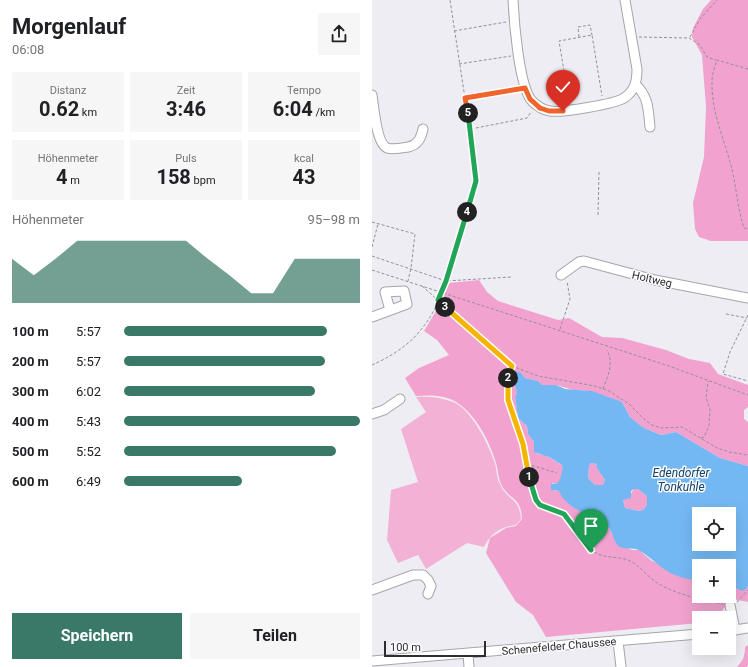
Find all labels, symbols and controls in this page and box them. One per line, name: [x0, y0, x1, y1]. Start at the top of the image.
button: share: [318, 13, 360, 55]
text: Morgenlauf: [12, 14, 126, 39]
text: 06:08: [12, 42, 44, 57]
pin: [546, 70, 580, 111]
icon: check: [552, 76, 574, 98]
text: Distanz: [50, 84, 86, 97]
text: Zeit: [177, 84, 195, 97]
text: Tempo: [287, 84, 321, 97]
text: 0.62: [39, 97, 79, 121]
text: 3:46: [166, 97, 206, 121]
text: 6:04: [273, 97, 313, 121]
pin: 5: [458, 103, 478, 123]
text: km: [79, 106, 97, 119]
text: /km: [313, 106, 335, 119]
text: 5: [465, 106, 471, 119]
text: Höhenmeter: [38, 152, 98, 165]
text: Puls: [175, 152, 197, 165]
text: kcal: [294, 152, 314, 165]
text: 4: [56, 165, 68, 189]
text: 158: [156, 165, 191, 189]
text: 43: [293, 165, 315, 189]
text: m: [68, 174, 80, 187]
text: bpm: [191, 174, 216, 187]
pin: 4: [457, 202, 477, 222]
text: 4: [464, 205, 470, 218]
text: Höhenmeter: [12, 212, 84, 227]
text: 95–98 m: [308, 212, 360, 227]
street label: Holtweg: [631, 269, 673, 290]
pin: 3: [435, 297, 455, 317]
text: 3: [442, 300, 448, 313]
text: 100 m: [12, 324, 49, 339]
text: 5:57: [76, 324, 101, 339]
text: 200 m: [12, 354, 49, 369]
text: 5:57: [76, 354, 101, 369]
pin: 2: [498, 368, 518, 388]
text: 2: [505, 371, 511, 384]
text: 300 m: [12, 384, 49, 399]
text: 6:02: [76, 384, 101, 399]
text: 400 m: [12, 414, 49, 429]
text: 5:43: [76, 414, 101, 429]
text: 500 m: [12, 444, 49, 459]
text: 5:52: [76, 444, 101, 459]
water label: Edendorfer Tonkuhle: [653, 466, 711, 494]
pin: 1: [519, 467, 539, 487]
text: 1: [526, 470, 532, 483]
text: 600 m: [12, 474, 49, 489]
text: 6:49: [76, 474, 101, 489]
map controls: [692, 507, 736, 655]
button: locate: [692, 507, 736, 551]
pin: [574, 509, 608, 550]
icon: arrive: [580, 515, 602, 537]
button: +: [692, 559, 736, 603]
button: −: [692, 611, 736, 655]
button: Speichern: [12, 613, 182, 659]
button: Teilen: [190, 613, 360, 659]
street label: Schenefelder Chaussee: [501, 635, 617, 658]
scale bar: [384, 639, 486, 658]
text: 100 m: [390, 641, 421, 654]

